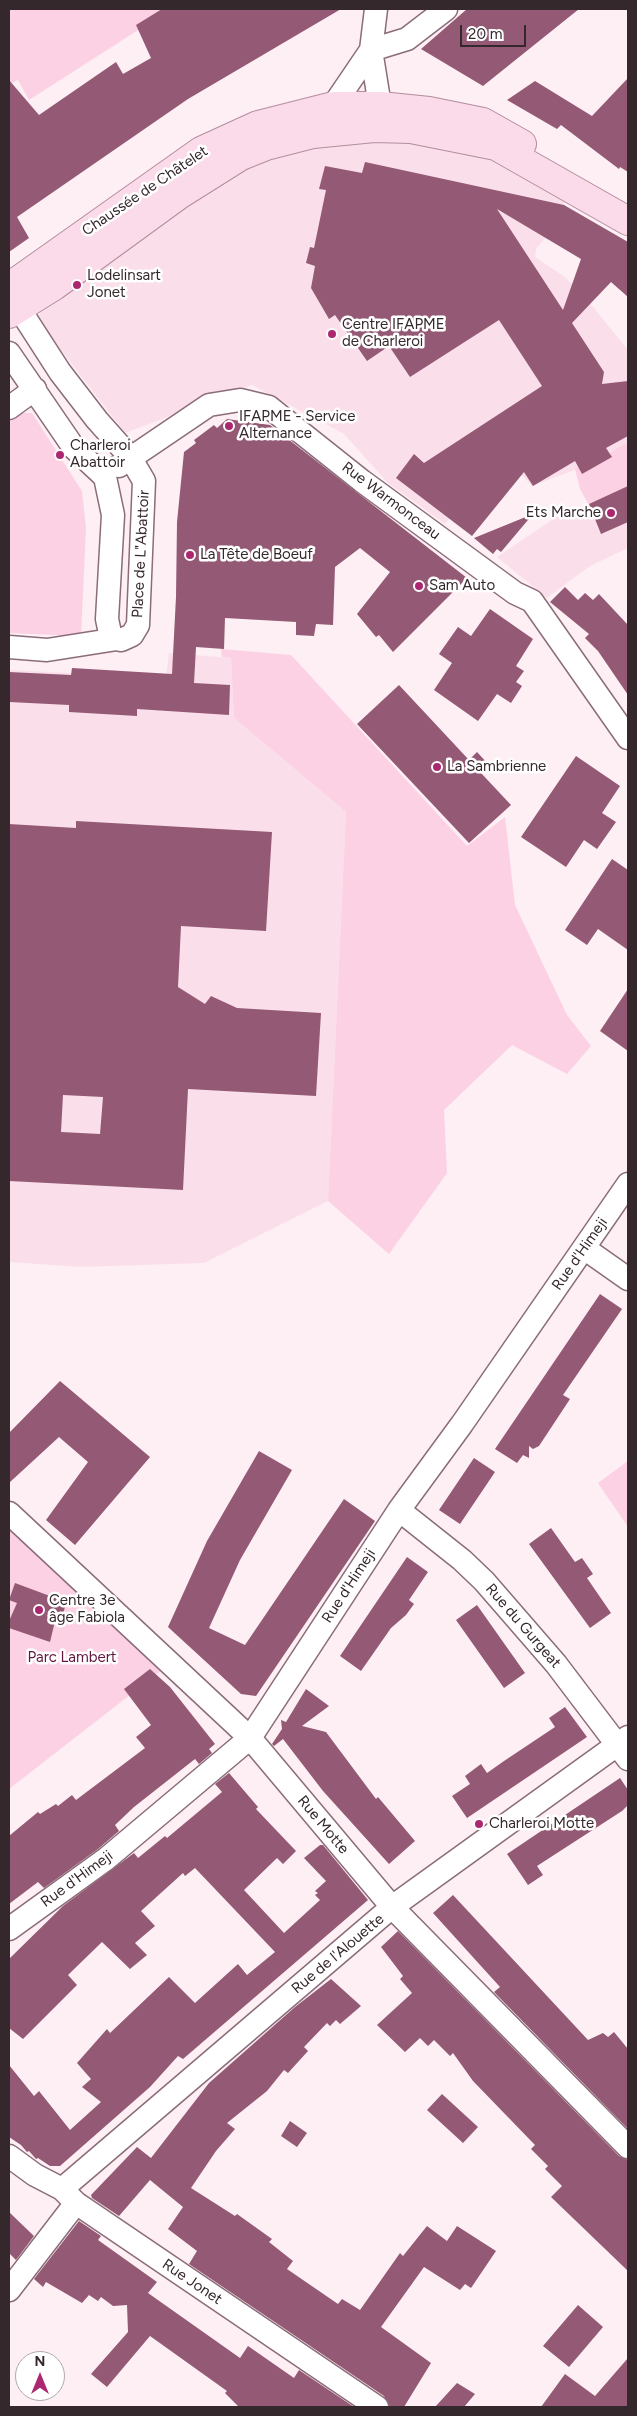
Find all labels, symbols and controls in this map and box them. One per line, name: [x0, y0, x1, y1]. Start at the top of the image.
scale bar: [462, 15, 528, 47]
text: 20 m: [468, 25, 502, 43]
street label: Chaussée de Châtelet: [79, 142, 211, 240]
place label: Lodelinsart Jonet: [87, 267, 161, 302]
marker: Lodelinsart Jonet: [71, 279, 83, 291]
place label: Centre IFAPME de Charleroi: [342, 316, 445, 351]
marker: Centre IFAPME de Charleroi: [326, 328, 338, 340]
place label: IFAPME - Service Alternance: [239, 408, 355, 443]
marker: IFAPME - Service Alternance: [223, 420, 235, 432]
place label: Charleroi Abattoir: [70, 437, 131, 472]
marker: Charleroi Abattoir: [54, 449, 66, 461]
street label: Rue Warmonceau: [338, 458, 444, 544]
street label: Place de L"Abattoir: [129, 490, 153, 618]
place label: Ets Marche: [526, 504, 601, 522]
marker: Ets Marche: [605, 507, 617, 519]
place label: La Tête de Boeuf: [200, 546, 313, 564]
marker: La Tête de Boeuf: [184, 549, 196, 561]
place label: Sam Auto: [429, 577, 495, 595]
marker: Sam Auto: [413, 580, 425, 592]
place label: La Sambrienne: [447, 758, 546, 776]
marker: La Sambrienne: [431, 761, 443, 773]
street label: Rue d'Himeji: [548, 1214, 612, 1294]
street label: Rue d'Himeji: [318, 1546, 380, 1626]
street label: Rue du Gurgeat: [482, 1580, 564, 1672]
place label: Centre 3e âge Fabiola: [49, 1592, 125, 1627]
marker: Centre 3e âge Fabiola: [33, 1604, 45, 1616]
park label: Parc Lambert: [27, 1649, 117, 1667]
street label: Rue Motte: [293, 1792, 353, 1858]
place label: Charleroi Motte: [489, 1815, 594, 1833]
marker: Charleroi Motte: [473, 1818, 485, 1830]
street label: Rue d'Himeji: [37, 1847, 117, 1911]
street label: Rue de l'Alouette: [288, 1910, 388, 1998]
street label: Rue Jonet: [159, 2255, 225, 2309]
north arrow: [15, 2351, 65, 2401]
text: N: [35, 2353, 45, 2370]

